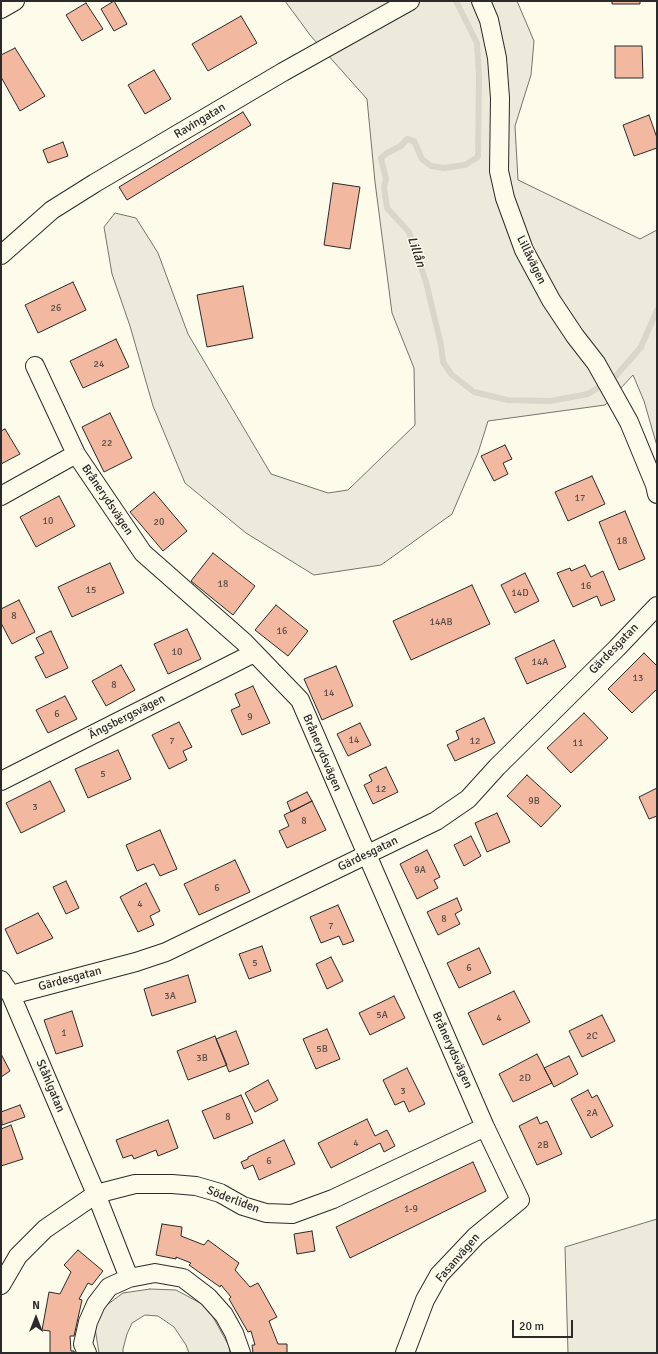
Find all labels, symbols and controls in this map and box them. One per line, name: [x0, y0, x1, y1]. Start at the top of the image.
street label: Ravingatan: [172, 100, 228, 142]
street label: Lillåvägen: [513, 233, 549, 287]
water label: Lillån: [404, 235, 428, 269]
house number: 26: [51, 302, 61, 314]
house number: 24: [94, 358, 104, 370]
house number: 22: [102, 437, 112, 449]
street label: Brånerydsvägen: [78, 462, 136, 538]
house number: 17: [575, 492, 585, 504]
house number: 10: [43, 515, 53, 527]
house number: 20: [154, 516, 164, 528]
house number: 18: [617, 535, 627, 547]
house number: 18: [218, 578, 228, 590]
house number: 16: [581, 580, 591, 592]
house number: 15: [86, 584, 96, 596]
house number: 14D: [511, 587, 529, 599]
house number: 8: [11, 610, 17, 622]
house number: 14AB: [430, 616, 452, 628]
street label: Gärdesgatan: [586, 621, 642, 677]
house number: 16: [277, 625, 287, 637]
house number: 10: [172, 646, 182, 658]
house number: 14A: [532, 656, 548, 668]
house number: 13: [633, 672, 643, 684]
house number: 8: [111, 679, 117, 691]
house number: 14: [324, 687, 334, 699]
street label: Ängsbergsvägen: [86, 692, 168, 742]
house number: 6: [54, 708, 60, 720]
house number: 9: [247, 711, 253, 723]
street label: Brånerydsvägen: [299, 712, 345, 794]
house number: 14: [349, 734, 359, 746]
house number: 7: [169, 735, 175, 747]
house number: 12: [470, 735, 480, 747]
house number: 11: [573, 737, 583, 749]
house number: 5: [100, 768, 106, 780]
house number: 12: [376, 783, 386, 795]
house number: 9B: [528, 795, 540, 807]
house number: 3: [32, 801, 38, 813]
house number: 8: [301, 815, 307, 827]
street label: Gärdesgatan: [336, 833, 400, 875]
house number: 9A: [414, 864, 426, 876]
house number: 6: [214, 882, 220, 894]
house number: 4: [137, 898, 143, 910]
house number: 8: [441, 913, 447, 925]
house number: 7: [328, 920, 334, 932]
house number: 5: [252, 957, 258, 969]
house number: 6: [466, 962, 472, 974]
street label: Gärdesgatan: [37, 964, 103, 994]
house number: 3A: [164, 990, 176, 1002]
house number: 5A: [376, 1009, 388, 1021]
street label: Brånerydsvägen: [429, 1009, 475, 1091]
house number: 4: [496, 1012, 502, 1024]
house number: 1: [61, 1027, 67, 1039]
house number: 2C: [586, 1030, 598, 1042]
house number: 5B: [316, 1043, 328, 1055]
house number: 3B: [196, 1052, 208, 1064]
street label: Ståhlgatan: [32, 1057, 68, 1115]
house number: 2D: [519, 1072, 531, 1084]
house number: 3: [400, 1085, 406, 1097]
house number: 2A: [586, 1107, 598, 1119]
house number: 8: [225, 1111, 231, 1123]
house number: 4: [353, 1137, 359, 1149]
house number: 2B: [537, 1139, 549, 1151]
house number: 6: [266, 1155, 272, 1167]
street label: Söderliden: [205, 1183, 261, 1217]
house number: 1-9: [404, 1203, 418, 1215]
street label: Fasanvägen: [433, 1231, 483, 1285]
north arrow: [16, 1298, 56, 1338]
text: N: [32, 1299, 40, 1312]
scale bar: [514, 1312, 575, 1338]
text: 20 m: [519, 1319, 544, 1334]

